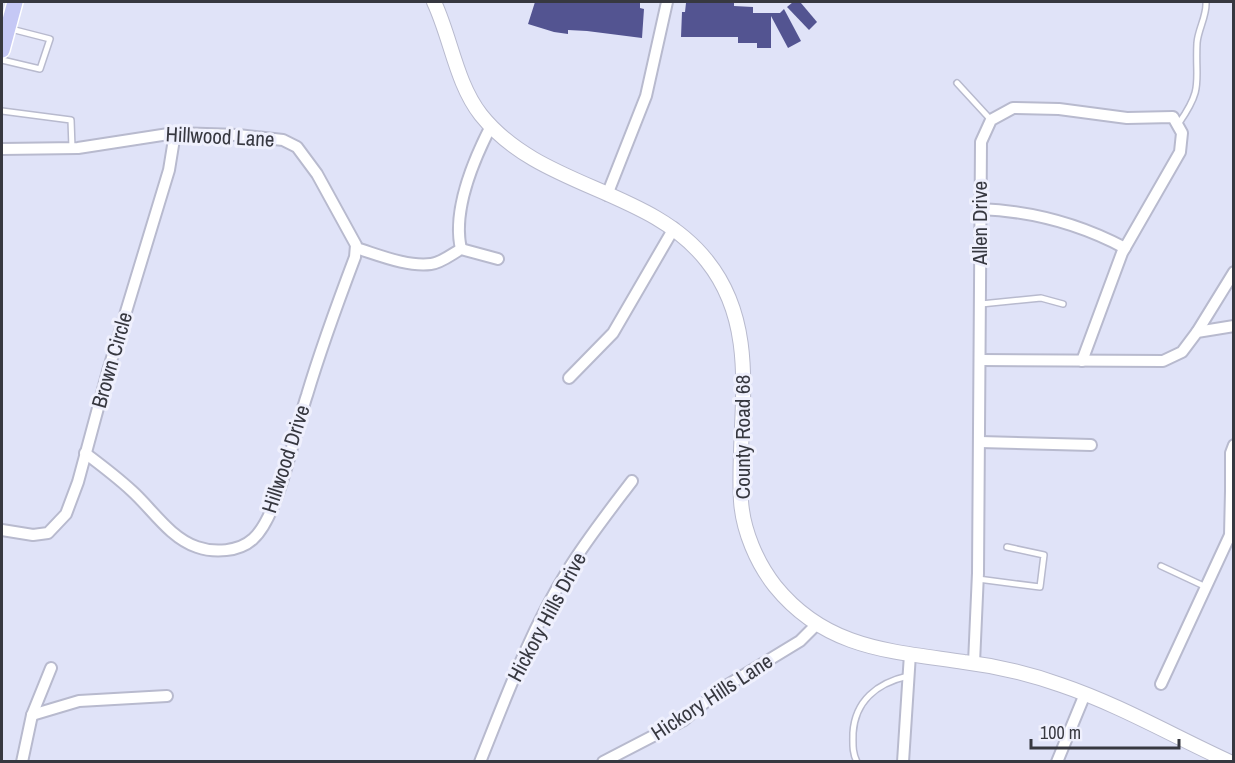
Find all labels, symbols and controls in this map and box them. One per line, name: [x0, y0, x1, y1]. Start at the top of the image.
street label: Hillwood Lane: [165, 119, 275, 154]
street label: Allen Drive: [965, 181, 994, 266]
street label: Brown Circle: [84, 308, 139, 411]
street label: County Road 68: [728, 375, 757, 499]
street label: Hillwood Drive: [254, 401, 317, 517]
street label: Hickory Hills Drive: [500, 547, 593, 687]
street label: Hickory Hills Lane: [645, 646, 778, 747]
scale bar: [1031, 712, 1180, 750]
text: 100 m: [1040, 720, 1081, 745]

